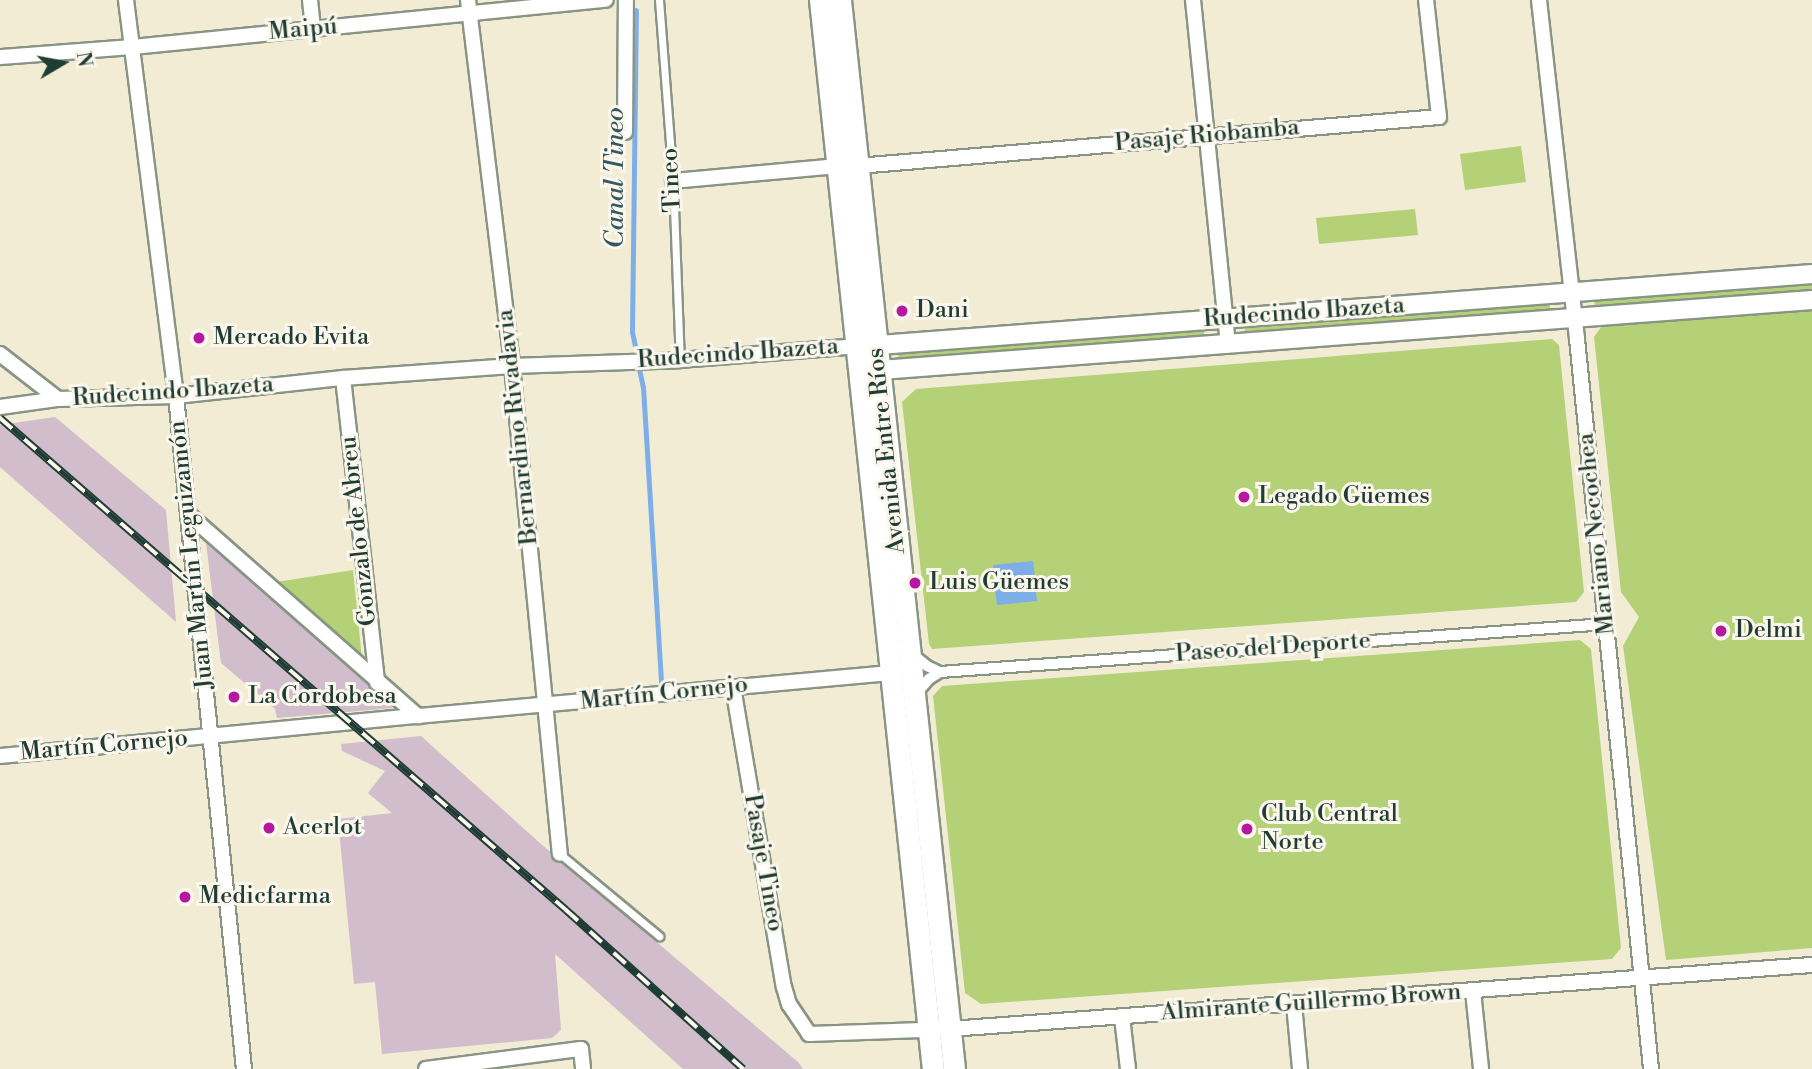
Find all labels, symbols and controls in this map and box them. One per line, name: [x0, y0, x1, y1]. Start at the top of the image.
street label: Maipú: [267, 13, 339, 47]
north arrow: [28, 28, 98, 98]
text: N: [71, 50, 97, 69]
water label: Canal Tineo: [600, 107, 632, 249]
street label: Pasaje Riobamba: [1113, 114, 1301, 158]
street label: Tineo: [656, 147, 688, 213]
street label: Rudecindo Ibazeta: [1202, 292, 1406, 334]
place label: Dani: [916, 297, 969, 325]
marker: Dani: [894, 303, 910, 319]
street label: Bernardino Rivadavia: [491, 308, 545, 546]
place label: Mercado Evita: [213, 324, 369, 352]
marker: Mercado Evita: [191, 330, 207, 346]
street label: Rudecindo Ibazeta: [636, 333, 840, 375]
street label: Avenida Entre Ríos: [862, 347, 912, 555]
street label: Rudecindo Ibazeta: [71, 371, 275, 413]
street label: Juan Martín Leguizamón: [164, 419, 220, 691]
street label: Mariano Necochea: [1572, 432, 1622, 636]
street label: Gonzalo de Abreu: [335, 434, 383, 628]
place label: Legado Güemes: [1258, 483, 1430, 511]
marker: Legado Güemes: [1236, 489, 1252, 505]
place label: Luis Güemes: [929, 569, 1069, 597]
marker: Luis Güemes: [907, 575, 923, 591]
place label: Delmi: [1735, 617, 1802, 645]
marker: Delmi: [1713, 623, 1729, 639]
street label: Paseo del Deporte: [1174, 627, 1372, 669]
street label: Martín Cornejo: [579, 671, 749, 717]
place label: La Cordobesa: [248, 683, 397, 711]
marker: La Cordobesa: [226, 689, 242, 705]
street label: Martín Cornejo: [19, 724, 189, 768]
street label: Pasaje Tineo: [737, 792, 789, 934]
place label: Club Central Norte: [1261, 801, 1398, 857]
place label: Acerlot: [283, 814, 362, 842]
marker: Acerlot: [261, 820, 277, 836]
marker: Club Central Norte: [1239, 821, 1255, 837]
place label: Medicfarma: [199, 883, 331, 911]
marker: Medicfarma: [177, 889, 193, 905]
street label: Almirante Guillermo Brown: [1160, 978, 1462, 1028]

